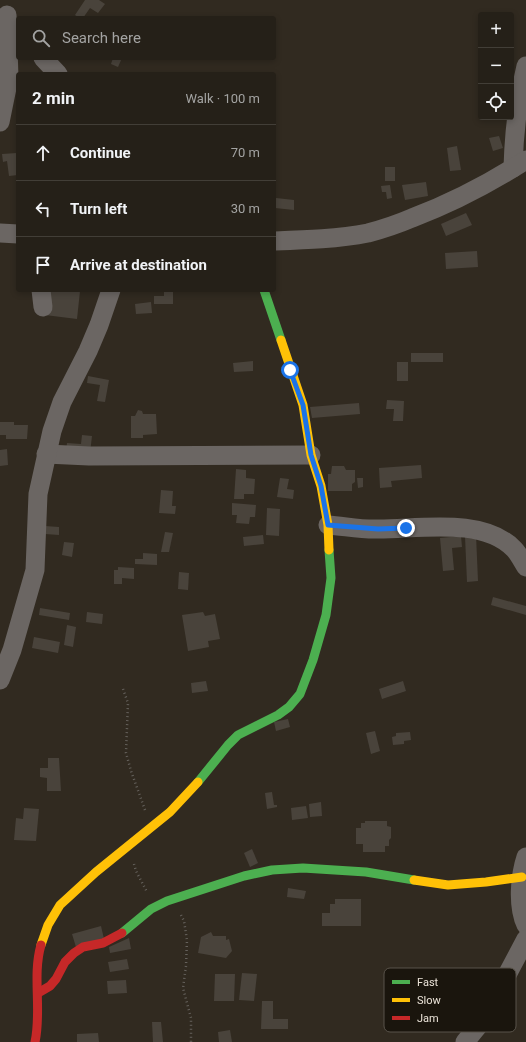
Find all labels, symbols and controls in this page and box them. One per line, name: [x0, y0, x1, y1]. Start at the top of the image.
map controls: [478, 12, 514, 120]
button: +: [478, 12, 514, 48]
search box: [16, 16, 276, 60]
icon: search: [30, 27, 52, 49]
text: Search here: [62, 29, 141, 47]
button: −: [478, 48, 514, 84]
button: locate: [478, 84, 514, 120]
text: 2 min: [32, 88, 75, 108]
text: Walk · 100 m: [185, 91, 260, 106]
icon: ahead: [32, 142, 54, 164]
text: Continue: [70, 144, 131, 162]
text: 70 m: [231, 145, 260, 160]
icon: left: [32, 198, 54, 220]
text: Turn left: [70, 200, 127, 218]
text: 30 m: [231, 201, 260, 216]
icon: arrive: [32, 254, 54, 276]
text: Arrive at destination: [70, 256, 207, 274]
route start: [281, 361, 299, 379]
route end: [397, 519, 415, 537]
legend: [384, 968, 516, 1032]
text: Fast: [417, 976, 439, 989]
text: Slow: [417, 994, 441, 1007]
text: Jam: [417, 1012, 439, 1025]

